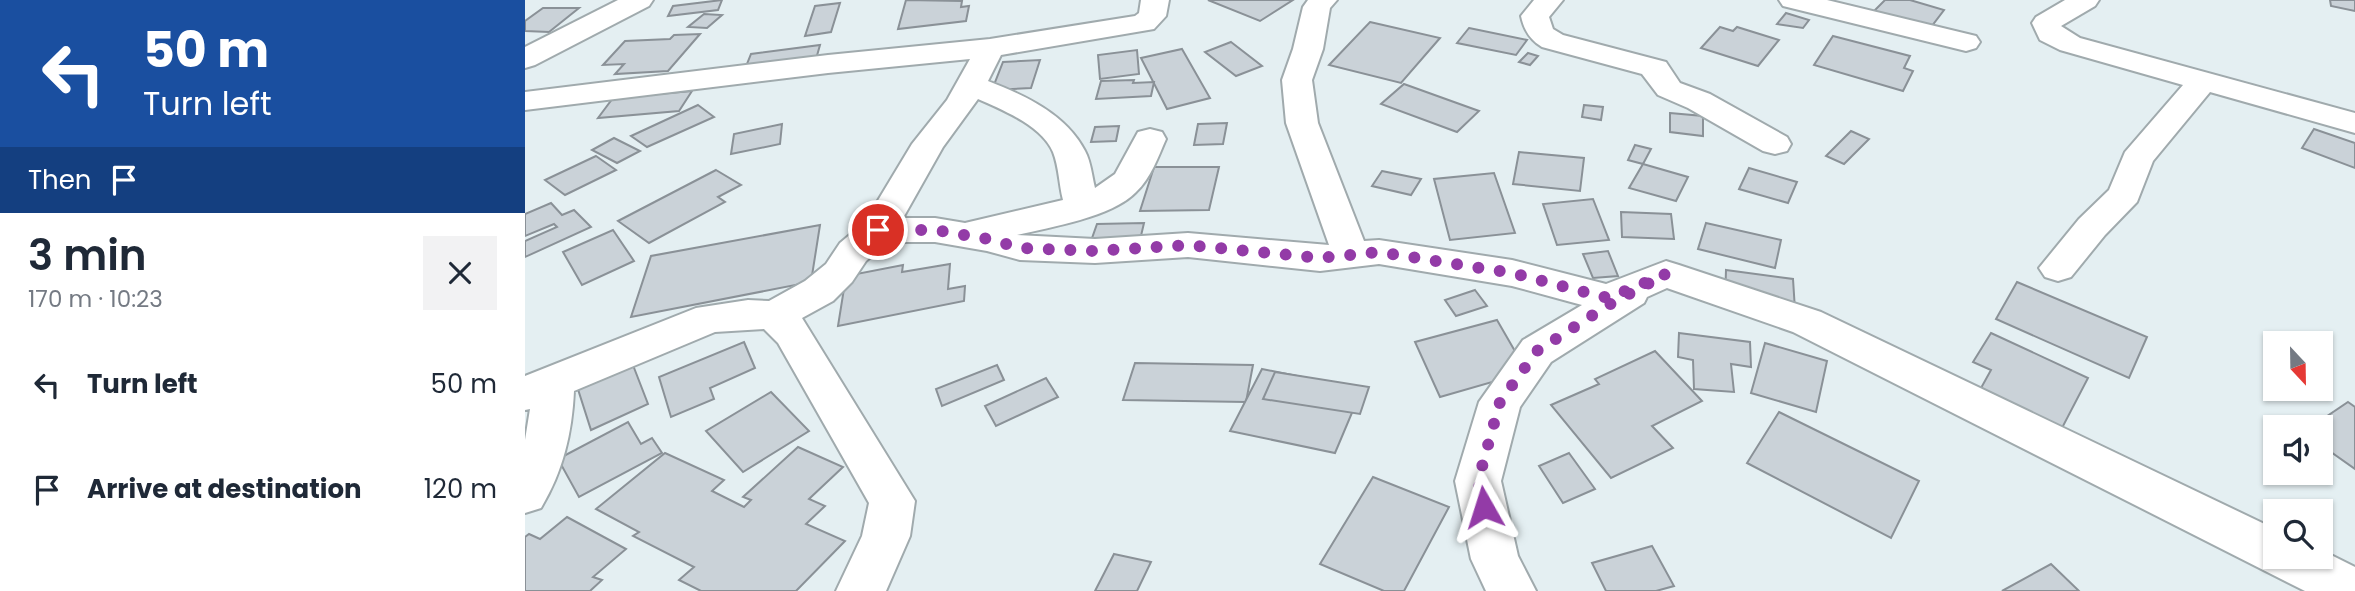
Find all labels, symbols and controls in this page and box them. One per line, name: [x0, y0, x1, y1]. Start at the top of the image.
text: 50 m: [143, 16, 269, 84]
icon: left: [28, 28, 119, 119]
text: Turn left: [143, 81, 272, 126]
icon: arrive: [105, 161, 143, 199]
text: Then: [28, 162, 91, 198]
pin: [848, 200, 908, 260]
icon: arrive: [859, 211, 897, 249]
text: 3 min: [28, 226, 147, 285]
button: close: [423, 236, 497, 310]
text: 170 m · 10:23: [28, 283, 163, 315]
north arrow: [2263, 331, 2333, 401]
map controls: [2263, 331, 2333, 569]
icon: left: [28, 366, 66, 404]
text: Turn left: [87, 366, 198, 402]
text: 50 m: [431, 366, 497, 402]
button: sound: [2263, 415, 2333, 485]
position arrow: [1447, 470, 1521, 544]
icon: arrive: [28, 471, 66, 509]
text: Arrive at destination: [87, 471, 362, 507]
text: 120 m: [424, 471, 497, 507]
button: search: [2263, 499, 2333, 569]

